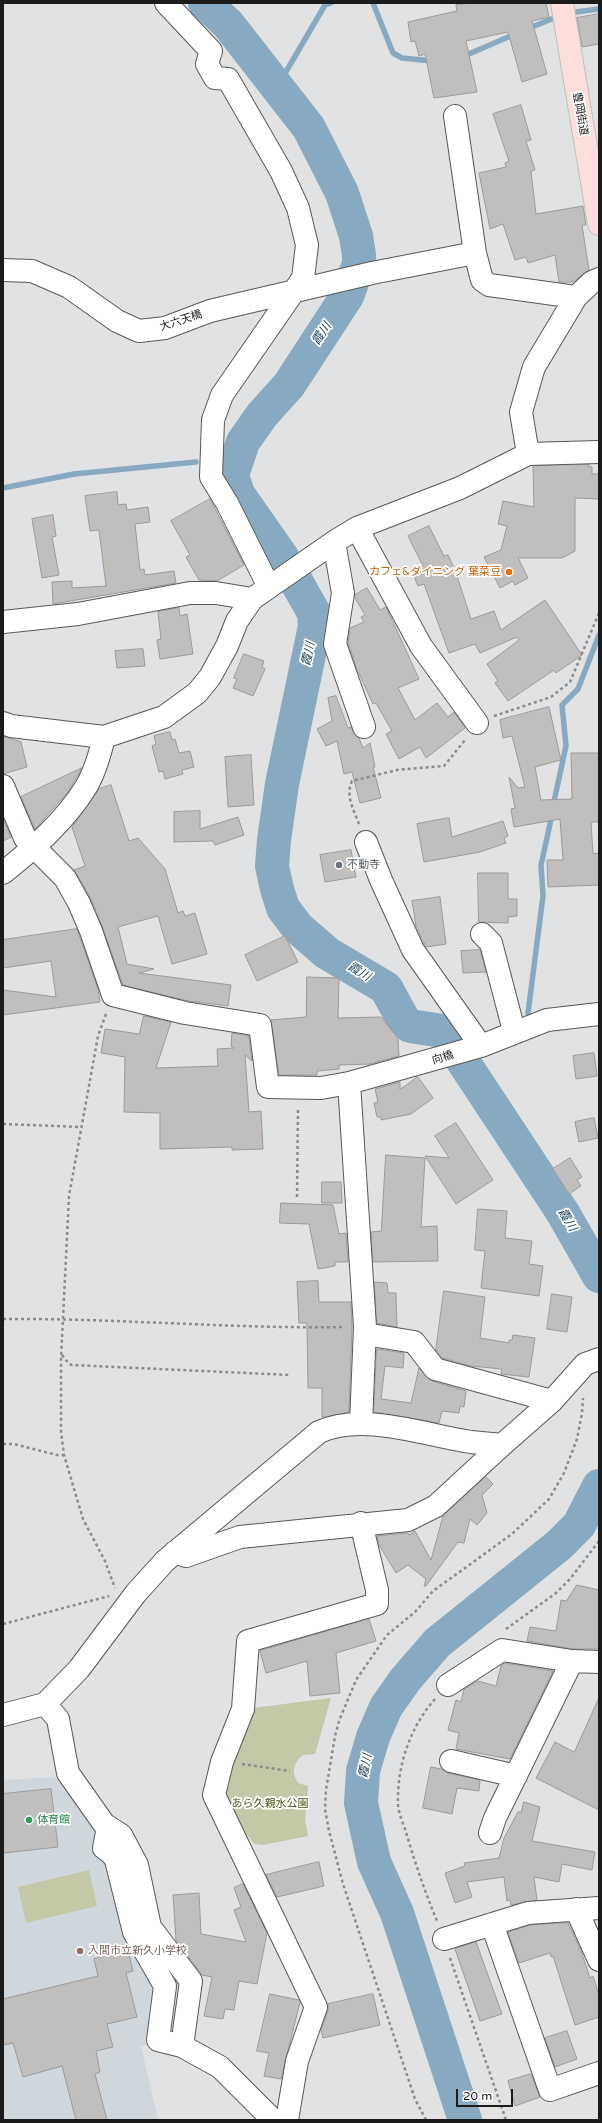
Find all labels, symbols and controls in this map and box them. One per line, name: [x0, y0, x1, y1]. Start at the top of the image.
street label: 豊岡街道: [570, 91, 590, 137]
street label: 大六天橋: [158, 308, 204, 334]
water label: 霞川: [309, 320, 335, 348]
place label: カフェ&ダイニング 葉菜豆: [369, 565, 501, 579]
marker: カフェ&ダイニング 葉菜豆: [504, 567, 514, 577]
water label: 霞川: [299, 641, 319, 667]
place label: 不動寺: [347, 858, 380, 872]
marker: 不動寺: [334, 860, 344, 870]
water label: 霞川: [345, 960, 373, 984]
street label: 向橋: [431, 1048, 455, 1068]
water label: 霞川: [555, 1206, 579, 1234]
water label: 霞川: [356, 1753, 376, 1779]
park label: あら久親水公園: [232, 1797, 308, 1811]
place label: 体育館: [37, 1813, 70, 1827]
marker: 体育館: [24, 1815, 34, 1825]
place label: 入間市立新久小学校: [88, 1944, 187, 1958]
marker: 入間市立新久小学校: [75, 1946, 85, 1956]
scale bar: [458, 2081, 515, 2107]
text: 20 m: [463, 2089, 492, 2103]

